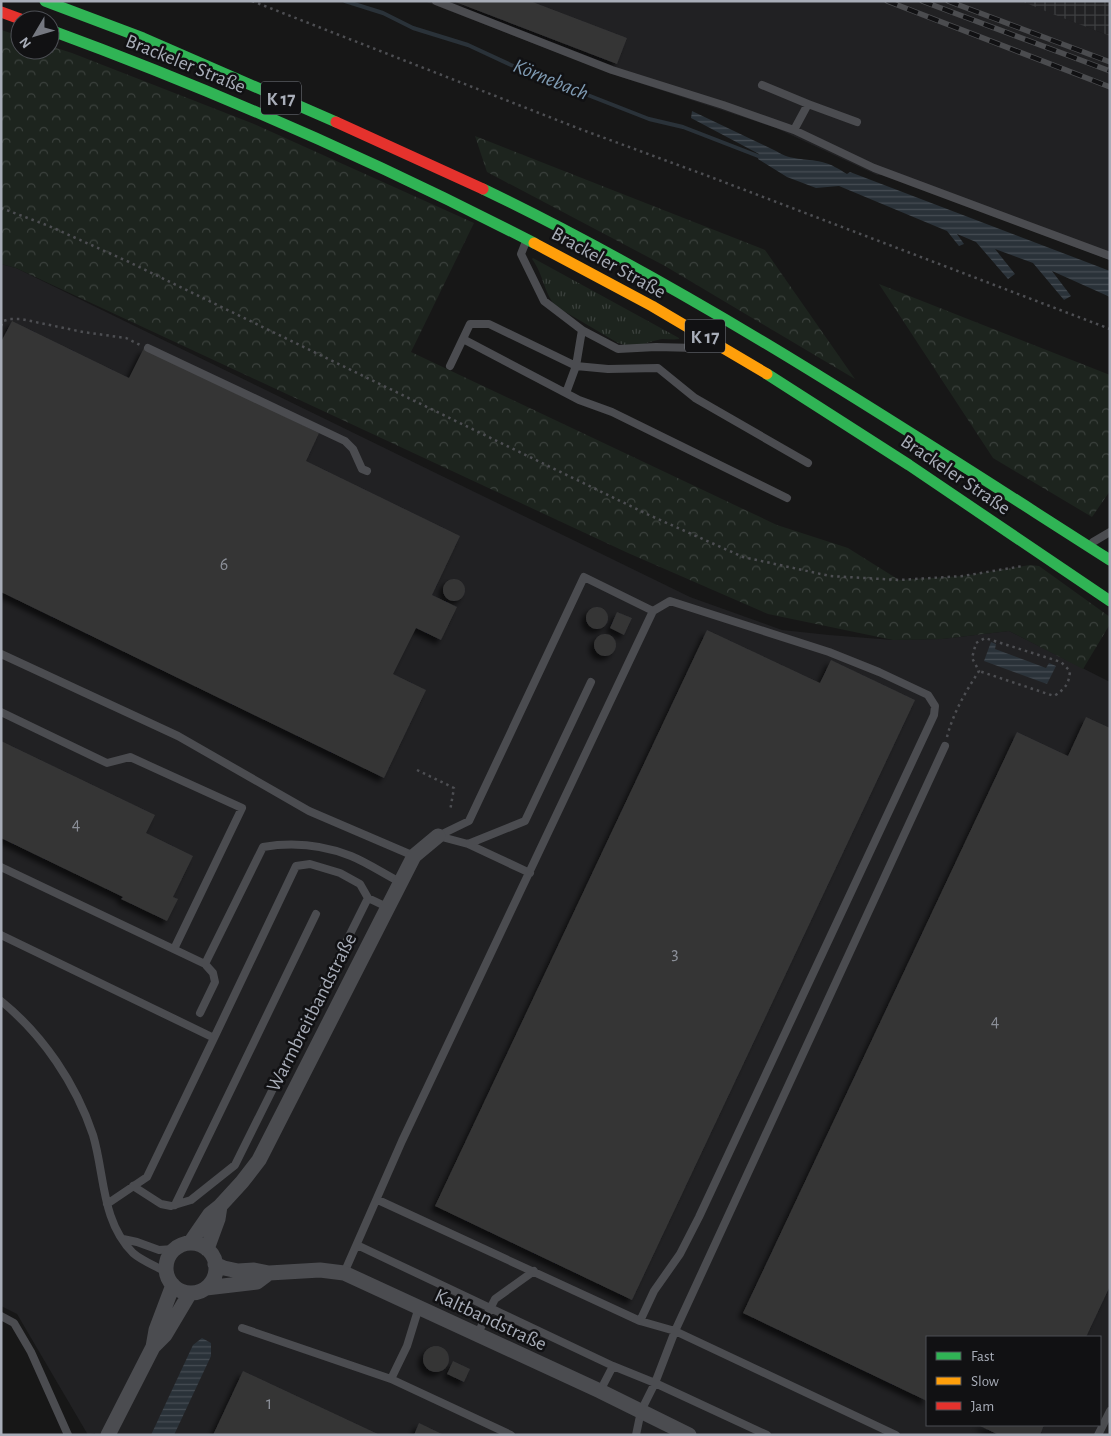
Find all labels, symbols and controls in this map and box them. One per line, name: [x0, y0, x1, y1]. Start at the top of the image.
north arrow: [10, 10, 60, 60]
street label: Brackeler Straße: [123, 31, 248, 97]
text: N: [17, 34, 34, 51]
water label: Körnebach: [510, 55, 591, 104]
road number: K 17: [261, 82, 301, 115]
street label: Brackeler Straße: [548, 223, 669, 302]
road number: K 17: [685, 320, 725, 352]
street label: Brackeler Straße: [897, 431, 1014, 519]
house number: 6: [220, 556, 228, 574]
house number: 4: [72, 816, 81, 834]
street label: Warmbreitbandstraße: [263, 930, 360, 1095]
house number: 3: [671, 945, 679, 963]
house number: 4: [991, 1013, 1000, 1031]
street label: Kaltbandstraße: [432, 1285, 550, 1355]
legend: [926, 1336, 1101, 1426]
text: Fast: [971, 1349, 995, 1364]
text: Slow: [971, 1374, 999, 1389]
house number: 1: [266, 1395, 272, 1413]
text: Jam: [971, 1399, 994, 1414]

